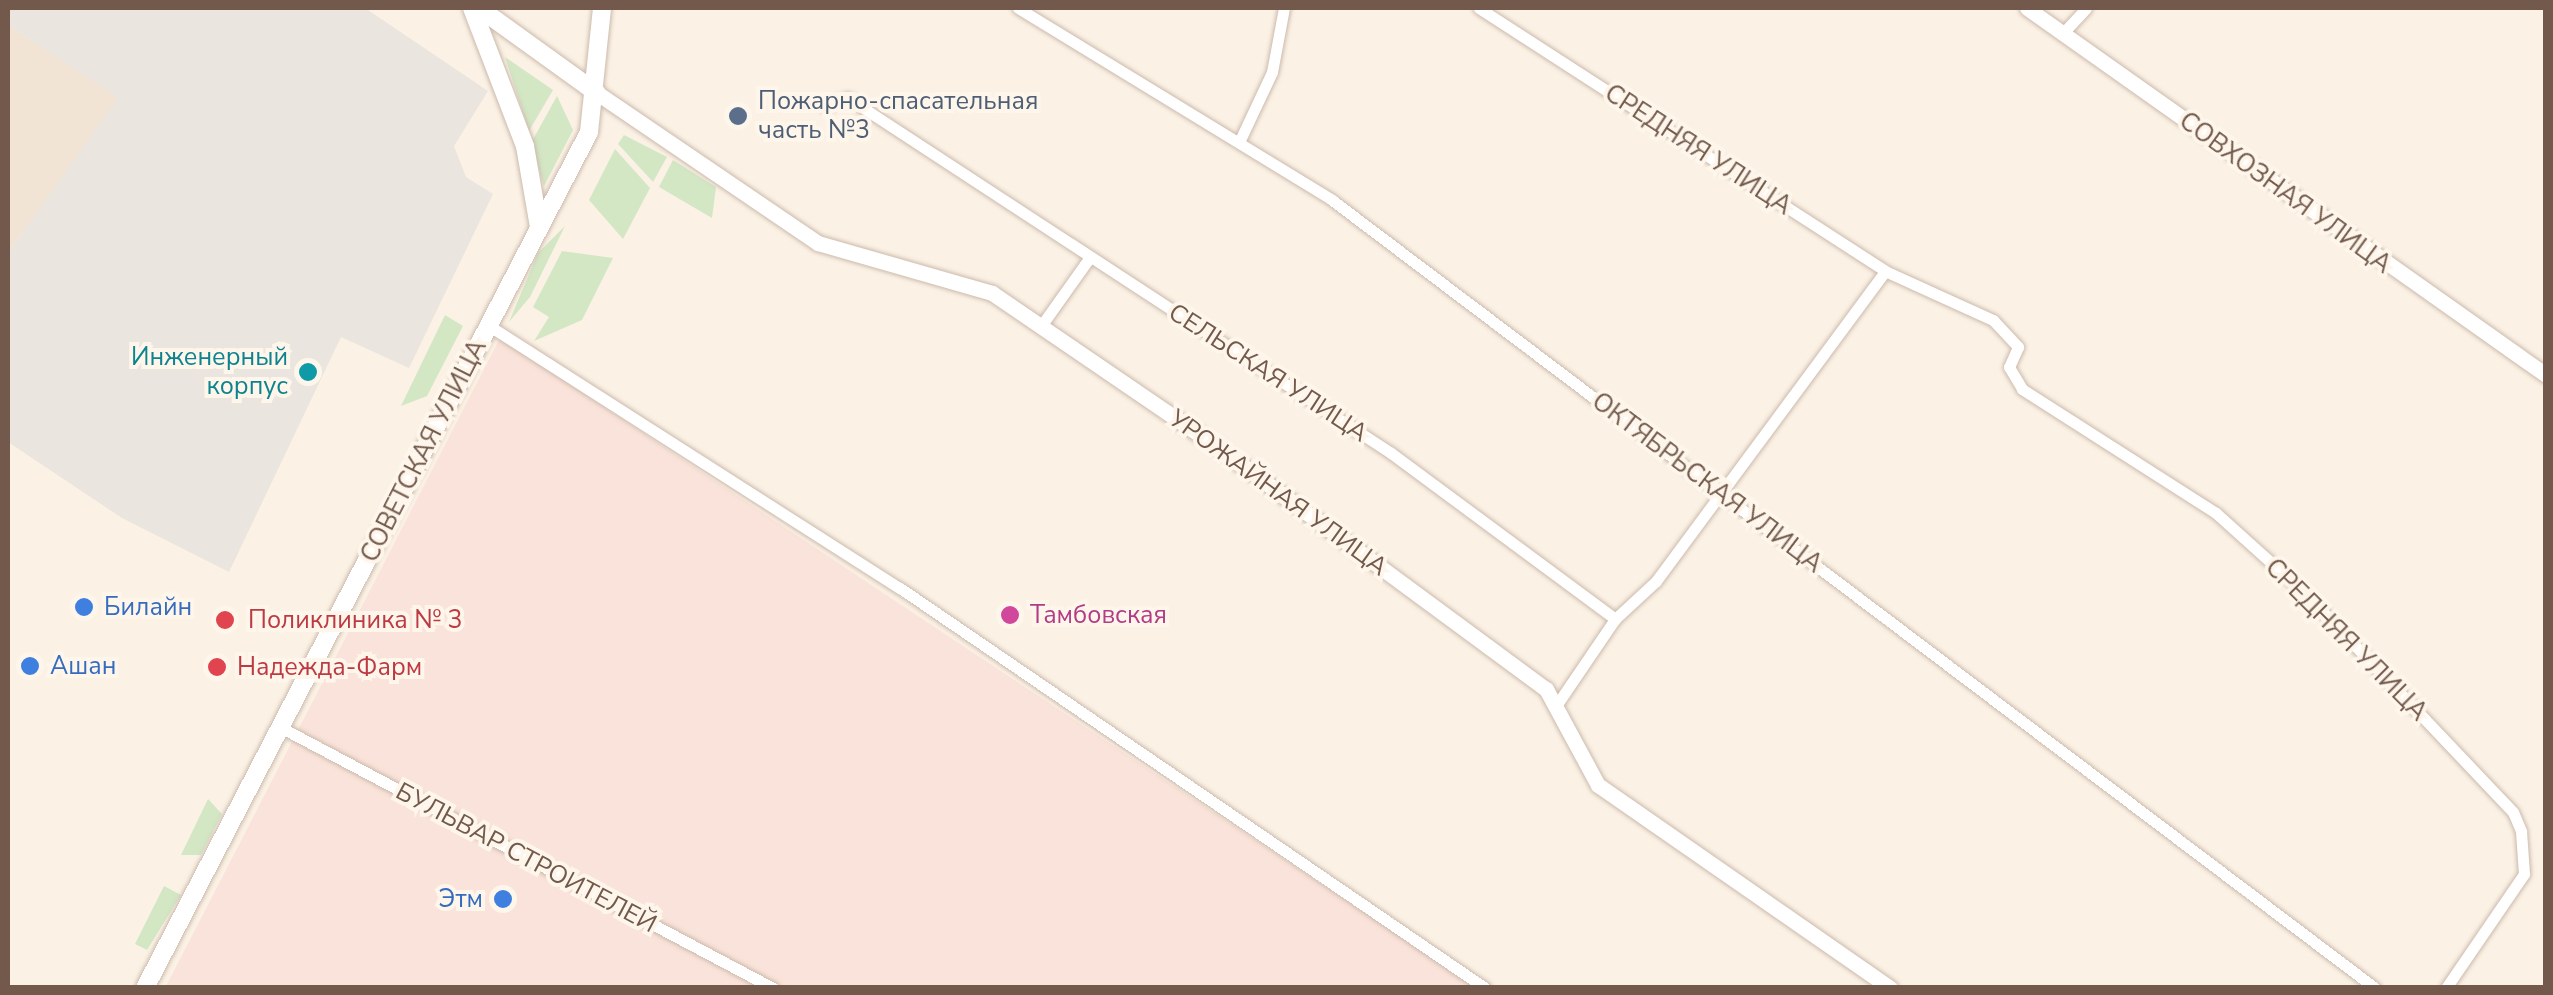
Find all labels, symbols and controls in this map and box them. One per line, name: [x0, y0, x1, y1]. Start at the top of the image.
street label: СРЕДНЯЯ УЛИЦА: [1599, 78, 1797, 222]
place label: Пожарно-спасательная часть №3: [758, 87, 1038, 146]
marker: Пожарно-спасательная часть №3: [727, 105, 749, 127]
street label: СОВХОЗНАЯ УЛИЦА: [2173, 106, 2397, 280]
street label: СЕЛЬСКАЯ УЛИЦА: [1163, 297, 1373, 449]
street label: СОВЕТСКАЯ УЛИЦА: [355, 335, 493, 567]
place label: Инженерный корпус: [131, 343, 288, 402]
marker: Инженерный корпус: [297, 361, 319, 383]
street label: ОКТЯБРЬСКАЯ УЛИЦА: [1586, 387, 1828, 579]
street label: УРОЖАЙНАЯ УЛИЦА: [1163, 404, 1393, 582]
street label: СРЕДНЯЯ УЛИЦА: [2259, 553, 2433, 727]
place label: Билайн: [104, 592, 192, 622]
marker: Билайн: [73, 596, 95, 618]
place label: Тамбовская: [1030, 600, 1167, 630]
marker: Тамбовская: [999, 604, 1021, 626]
place label: Поликлиника № 3: [248, 605, 463, 635]
marker: Поликлиника № 3: [212, 607, 238, 633]
place label: Ашан: [50, 651, 116, 681]
place label: Надежда-Фарм: [237, 652, 422, 682]
marker: Ашан: [19, 655, 41, 677]
marker: Надежда-Фарм: [206, 656, 228, 678]
street label: БУЛЬВАР СТРОИТЕЛЕЙ: [391, 776, 661, 940]
place label: Этм: [439, 884, 483, 914]
marker: Этм: [492, 888, 514, 910]

